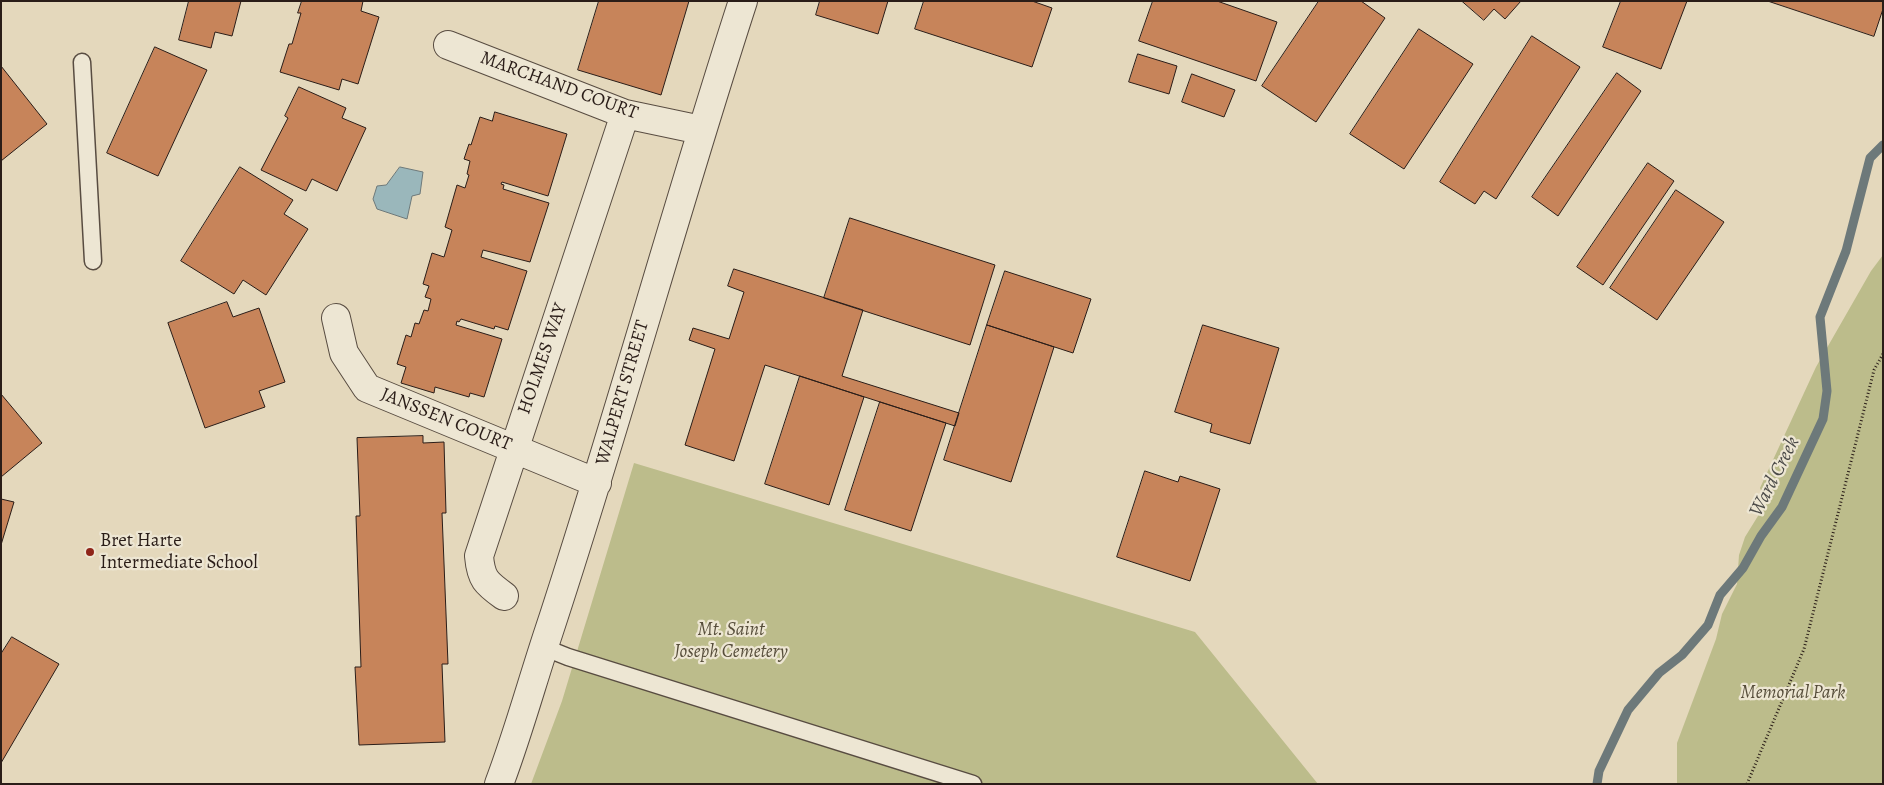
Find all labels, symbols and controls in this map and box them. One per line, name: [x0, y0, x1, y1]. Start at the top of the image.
street label: MARCHAND COURT: [477, 47, 641, 125]
street label: HOLMES WAY: [513, 301, 573, 417]
street label: WALPERT STREET: [591, 318, 655, 468]
street label: JANSSEN COURT: [377, 383, 515, 457]
water label: Ward Creek: [1745, 433, 1805, 521]
place label: Bret Harte Intermediate School: [100, 530, 258, 574]
marker: Bret Harte Intermediate School: [84, 546, 96, 558]
park label: Mt. Saint Joseph Cemetery: [674, 619, 788, 663]
park label: Memorial Park: [1741, 682, 1845, 704]

